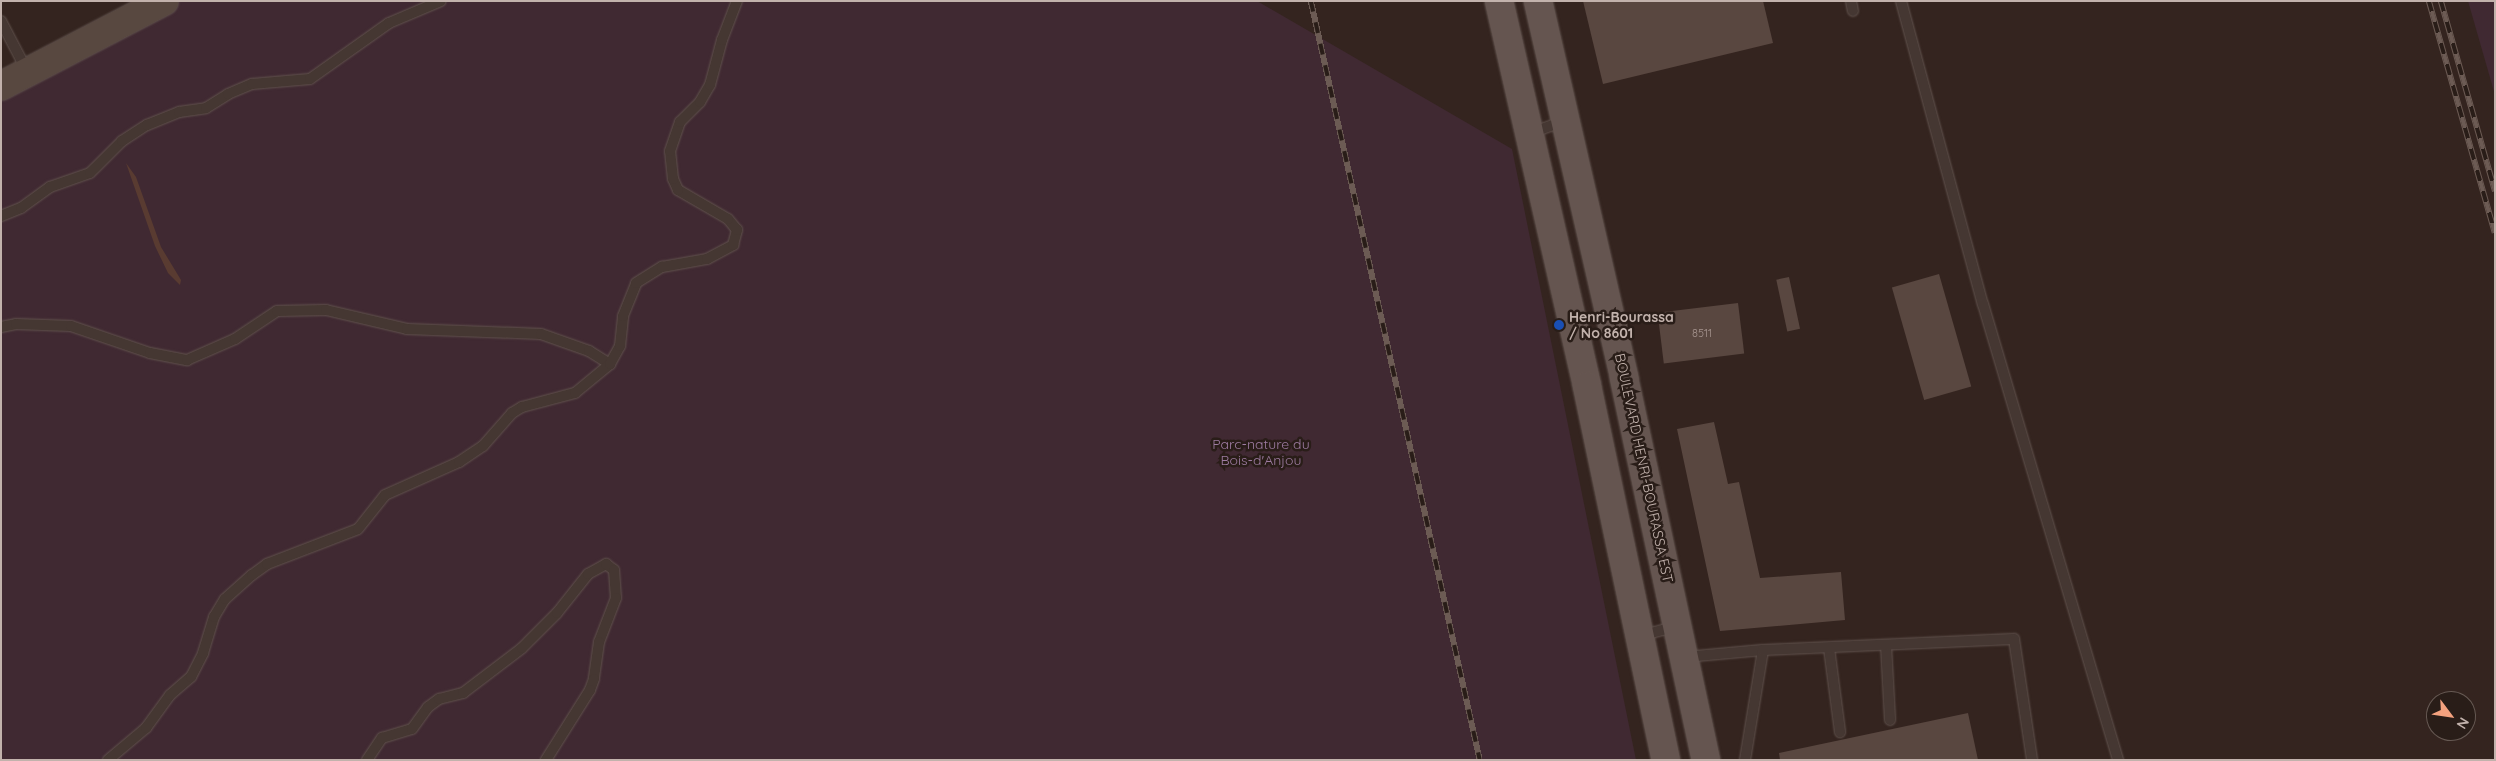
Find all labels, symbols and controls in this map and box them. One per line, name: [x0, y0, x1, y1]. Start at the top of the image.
place label: Henri-Bourassa / No 8601: [1569, 309, 1674, 342]
marker: Henri-Bourassa / No 8601: [1553, 319, 1565, 331]
house number: 8511: [1692, 326, 1712, 340]
street label: BOULEVARD HENRI-BOURASSA EST: [1611, 352, 1677, 584]
park label: Parc-nature du Bois-d'Anjou: [1212, 436, 1310, 468]
north arrow: [2426, 691, 2476, 741]
text: N: [2453, 714, 2473, 732]

